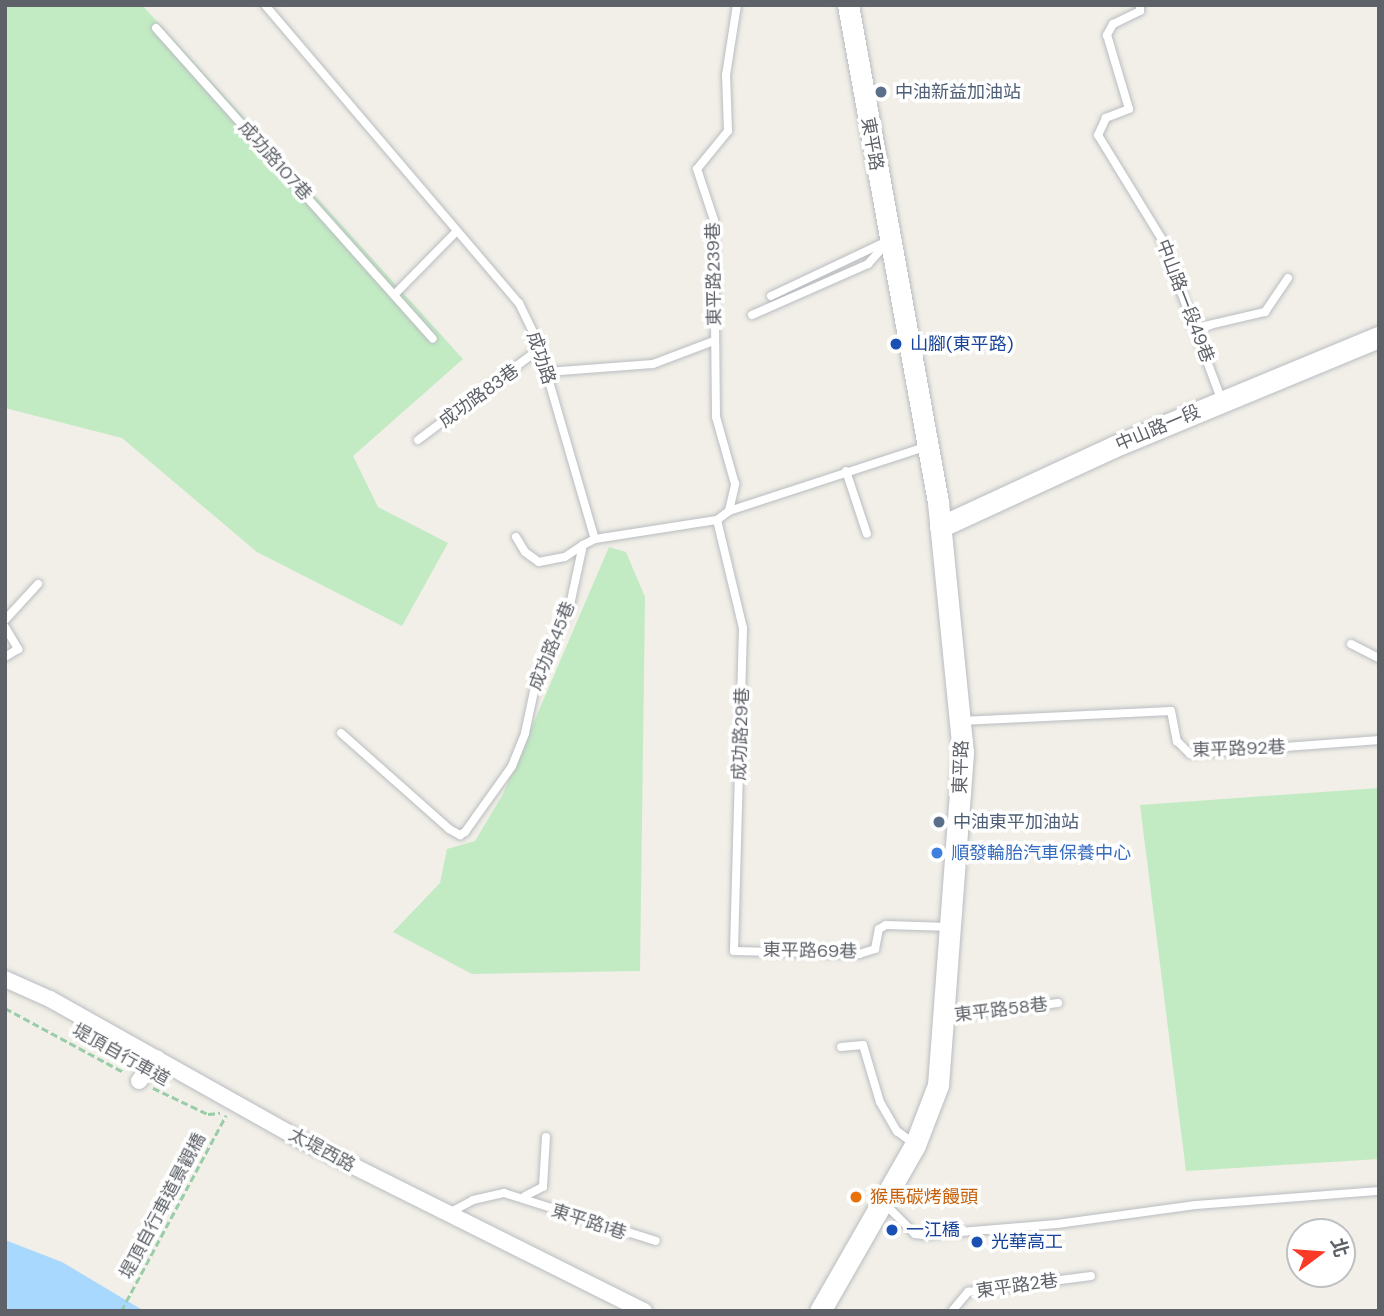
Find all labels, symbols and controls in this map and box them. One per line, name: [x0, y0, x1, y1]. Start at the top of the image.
place label: 中油新益加油站: [895, 81, 1021, 103]
marker: 中油新益加油站: [873, 84, 889, 100]
street label: 東平路: [857, 116, 887, 172]
street label: 成功路107巷: [234, 117, 316, 205]
street label: 東平路239巷: [702, 222, 726, 326]
street label: 中山路一段49巷: [1152, 236, 1218, 366]
street label: 成功路: [522, 329, 560, 387]
place label: 山腳(東平路): [910, 333, 1013, 355]
marker: 山腳(東平路): [888, 336, 904, 352]
street label: 成功路83巷: [435, 360, 523, 432]
street label: 中山路一段: [1112, 400, 1204, 456]
street label: 成功路45巷: [524, 598, 580, 694]
street label: 成功路29巷: [729, 687, 753, 781]
street label: 東平路92巷: [1192, 737, 1286, 761]
street label: 東平路: [949, 740, 973, 794]
place label: 中油東平加油站: [953, 811, 1079, 833]
marker: 中油東平加油站: [931, 814, 947, 830]
place label: 順發輪胎汽車保養中心: [951, 842, 1131, 864]
marker: 順發輪胎汽車保養中心: [929, 845, 945, 861]
street label: 東平路69巷: [763, 939, 857, 963]
street label: 東平路58巷: [953, 994, 1049, 1026]
street label: 堤頂自行車道: [69, 1019, 173, 1091]
street label: 太堤西路: [285, 1124, 359, 1176]
street label: 堤頂自行車道景觀橋: [115, 1129, 211, 1283]
place label: 猴馬碳烤饅頭: [870, 1186, 978, 1208]
marker: 猴馬碳烤饅頭: [848, 1189, 864, 1205]
street label: 東平路1巷: [549, 1200, 629, 1244]
north arrow: [1286, 1218, 1356, 1288]
place label: 一江橋: [906, 1219, 960, 1241]
marker: 一江橋: [884, 1222, 900, 1238]
place label: 光華高工: [991, 1231, 1063, 1253]
marker: 光華高工: [969, 1234, 985, 1250]
text: 北: [1325, 1235, 1354, 1260]
street label: 東平路2巷: [975, 1270, 1059, 1302]

